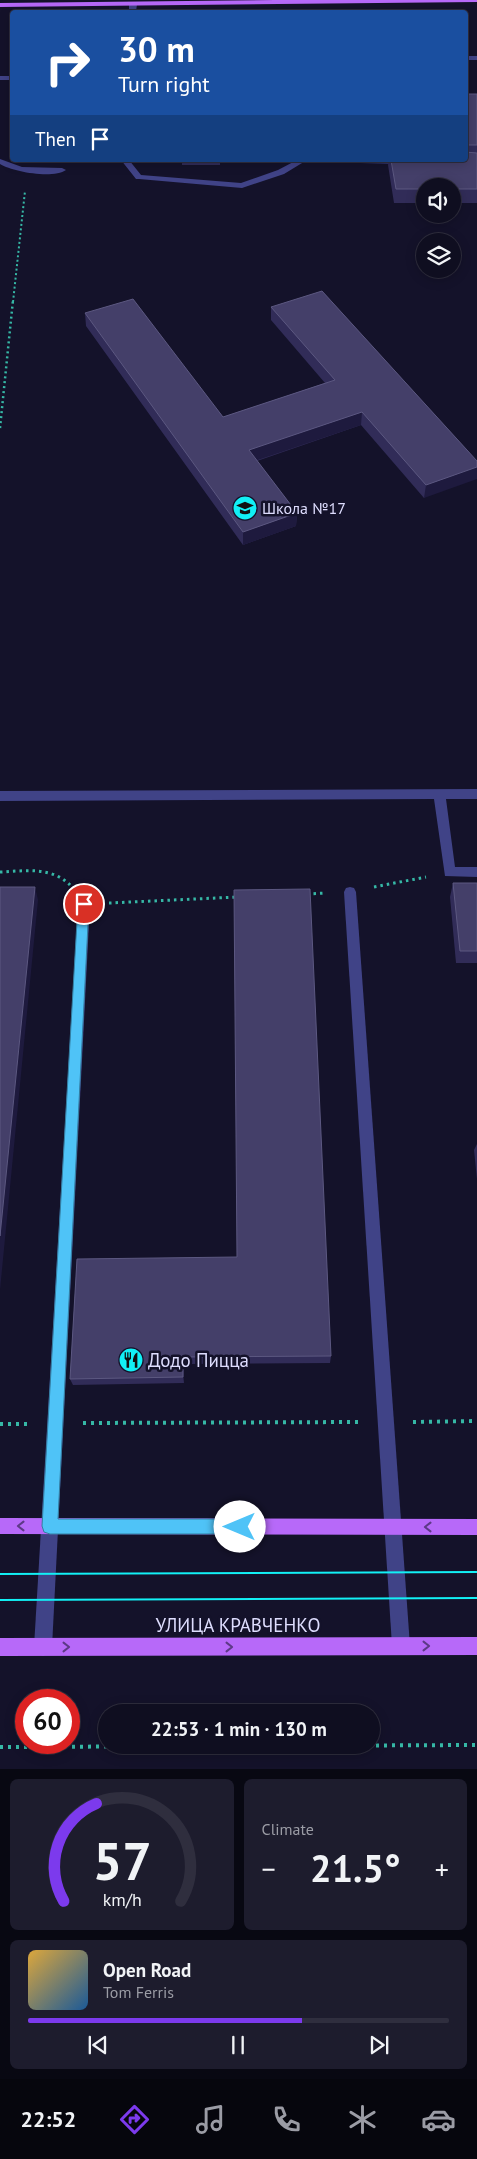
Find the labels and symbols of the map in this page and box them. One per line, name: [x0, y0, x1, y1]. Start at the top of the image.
school or university icon: Школа №17: [232, 495, 258, 521]
place label: Школа №17: [262, 498, 346, 518]
pin: [63, 883, 105, 925]
restaurant icon: Додо Пицца: [118, 1347, 144, 1373]
place label: Додо Пицца: [148, 1348, 249, 1372]
position arrow: [213, 1500, 265, 1552]
one-way arrow: [17, 1521, 24, 1531]
one-way arrow: [424, 1522, 432, 1532]
street label: УЛИЦА КРАВЧЕНКО: [155, 1613, 321, 1637]
one-way arrow: [422, 1641, 430, 1651]
one-way arrow: [62, 1642, 70, 1652]
one-way arrow: [225, 1642, 233, 1652]
speed limit sign: 60: [15, 1689, 80, 1754]

